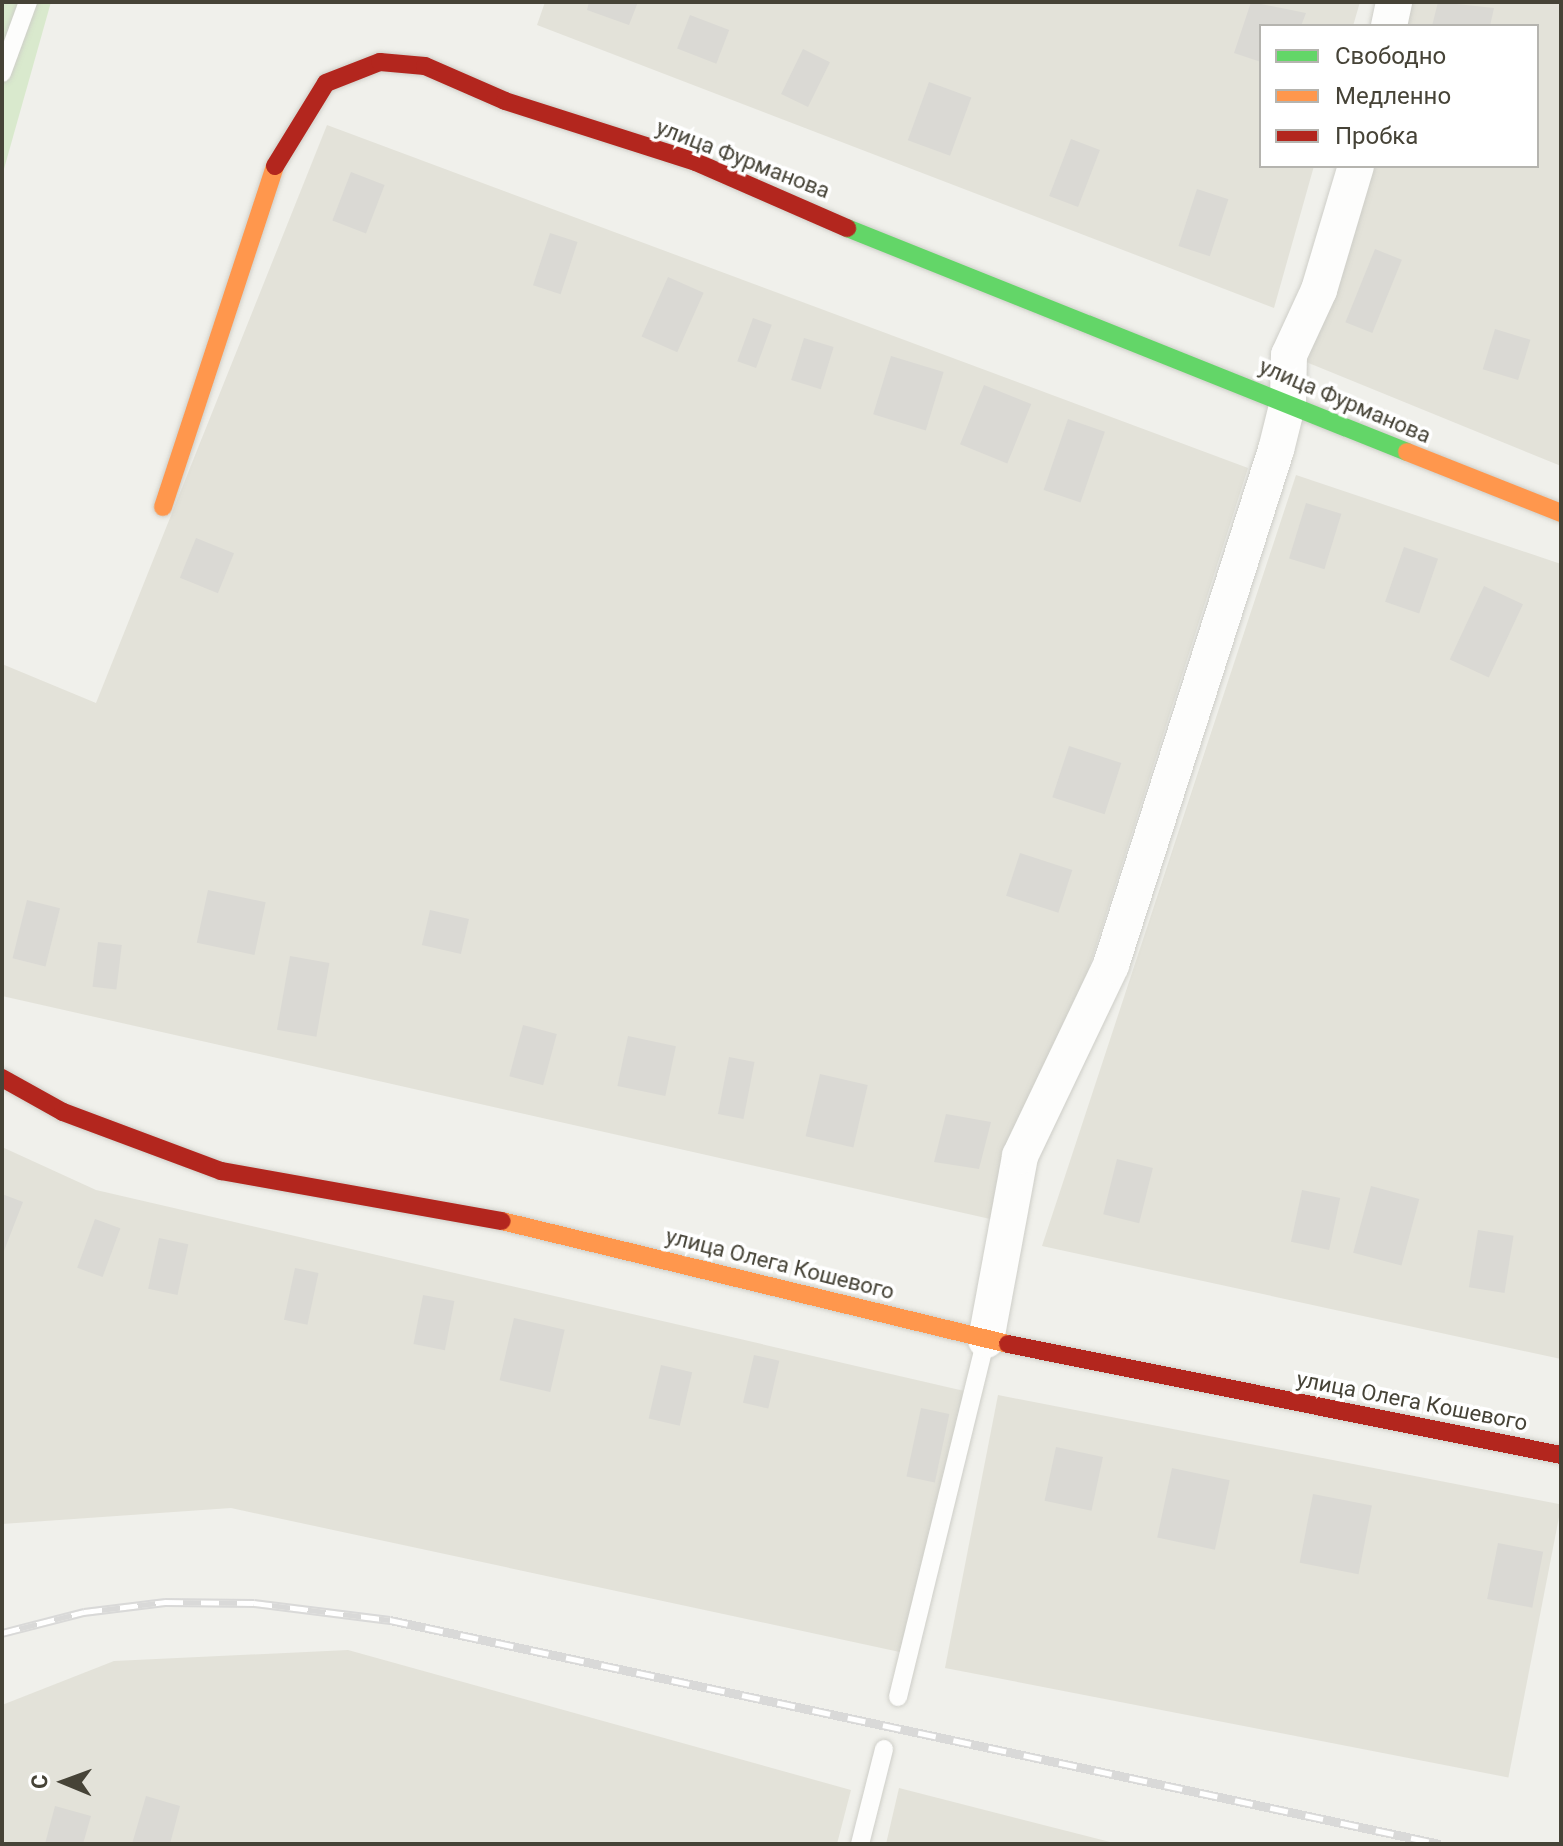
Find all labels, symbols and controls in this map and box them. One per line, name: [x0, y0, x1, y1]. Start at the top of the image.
legend: [1259, 24, 1539, 168]
text: Свободно: [1335, 42, 1446, 70]
text: Медленно: [1335, 82, 1451, 110]
street label: улица Фурманова: [653, 114, 833, 204]
text: Пробка: [1335, 122, 1418, 150]
street label: улица Фурманова: [1255, 353, 1435, 449]
street label: улица Олега Кошевого: [663, 1223, 897, 1305]
street label: улица Олега Кошевого: [1294, 1366, 1530, 1436]
north arrow: [24, 1742, 104, 1822]
text: С: [27, 1774, 52, 1789]

